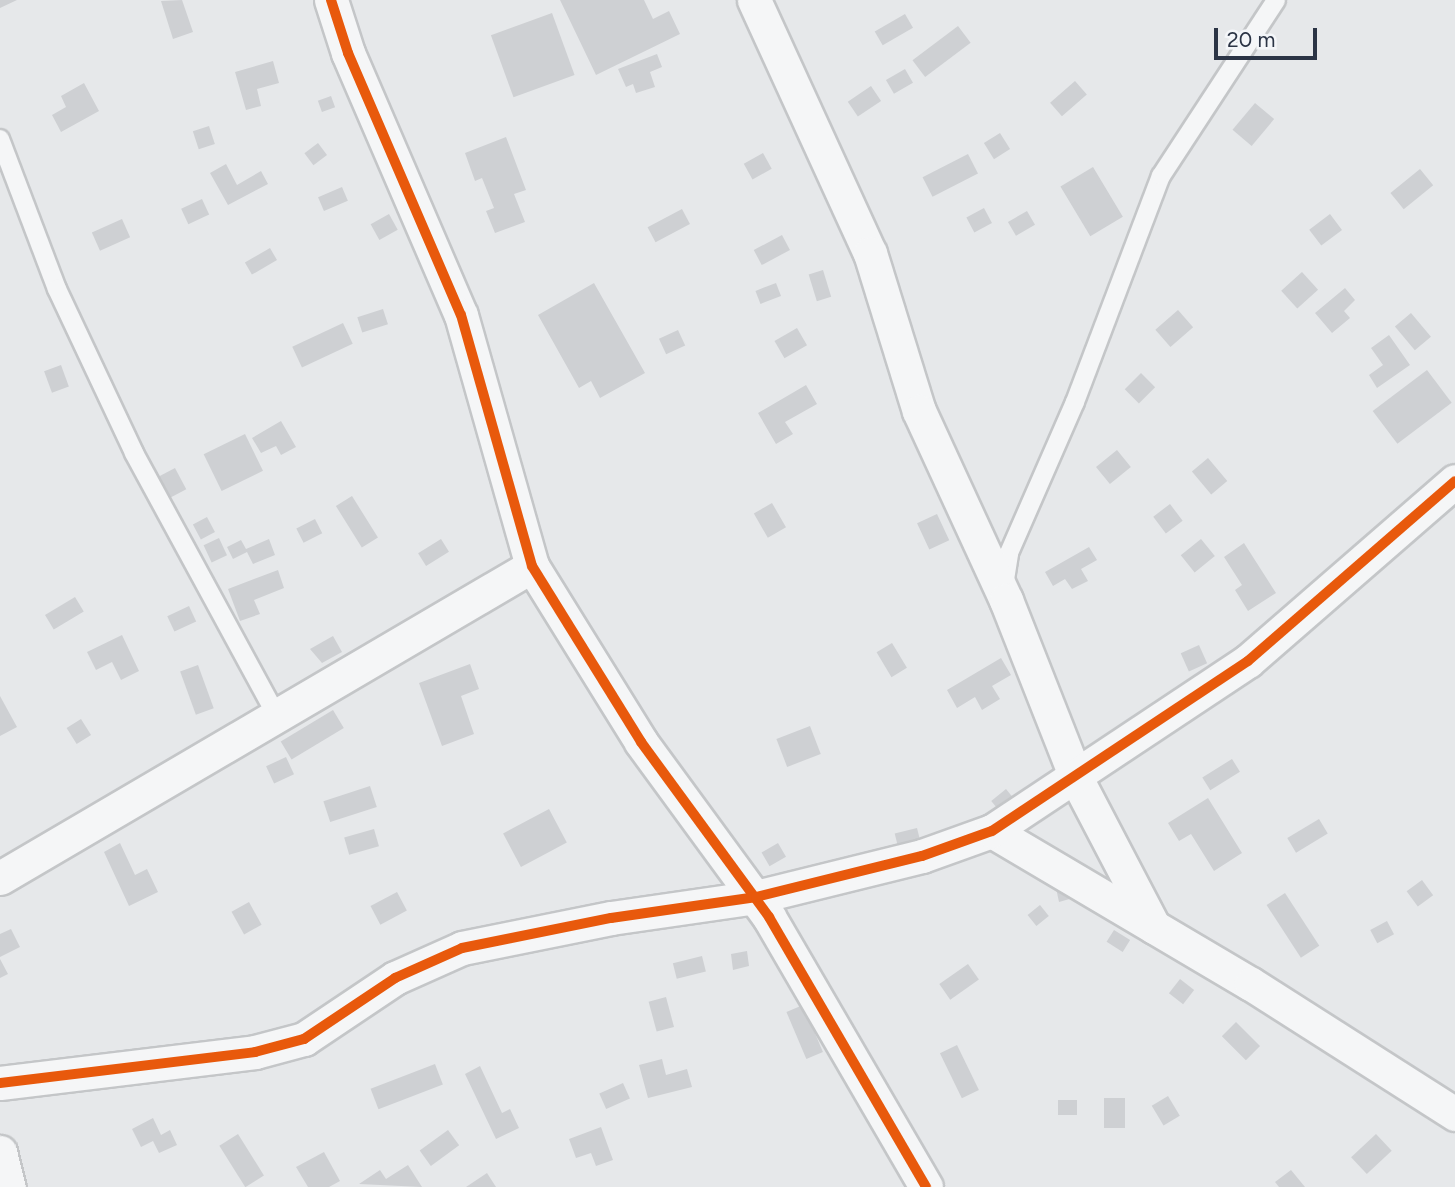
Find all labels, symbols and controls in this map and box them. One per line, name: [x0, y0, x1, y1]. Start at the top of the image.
scale bar: [1217, 14, 1320, 58]
text: 20 m: [1227, 27, 1275, 52]

